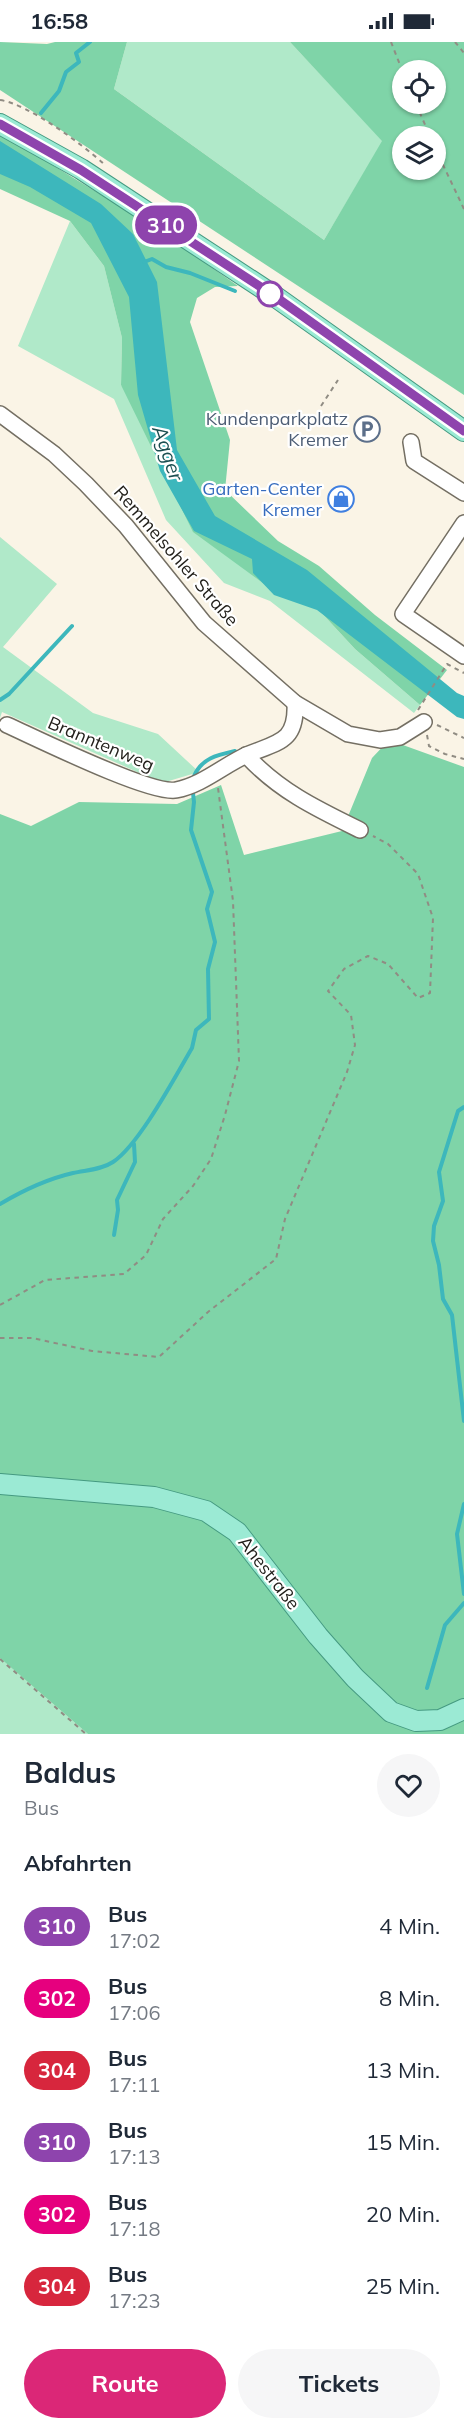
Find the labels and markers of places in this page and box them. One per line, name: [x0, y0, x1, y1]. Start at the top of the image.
unlabelled marker: [257, 281, 283, 307]
place label: Kundenparkplatz Kremer: [206, 407, 348, 451]
parking icon: Kundenparkplatz Kremer: [352, 414, 382, 444]
place label: Garten-Center Kremer: [202, 477, 322, 521]
shop icon: Garten-Center Kremer: [326, 484, 356, 514]

